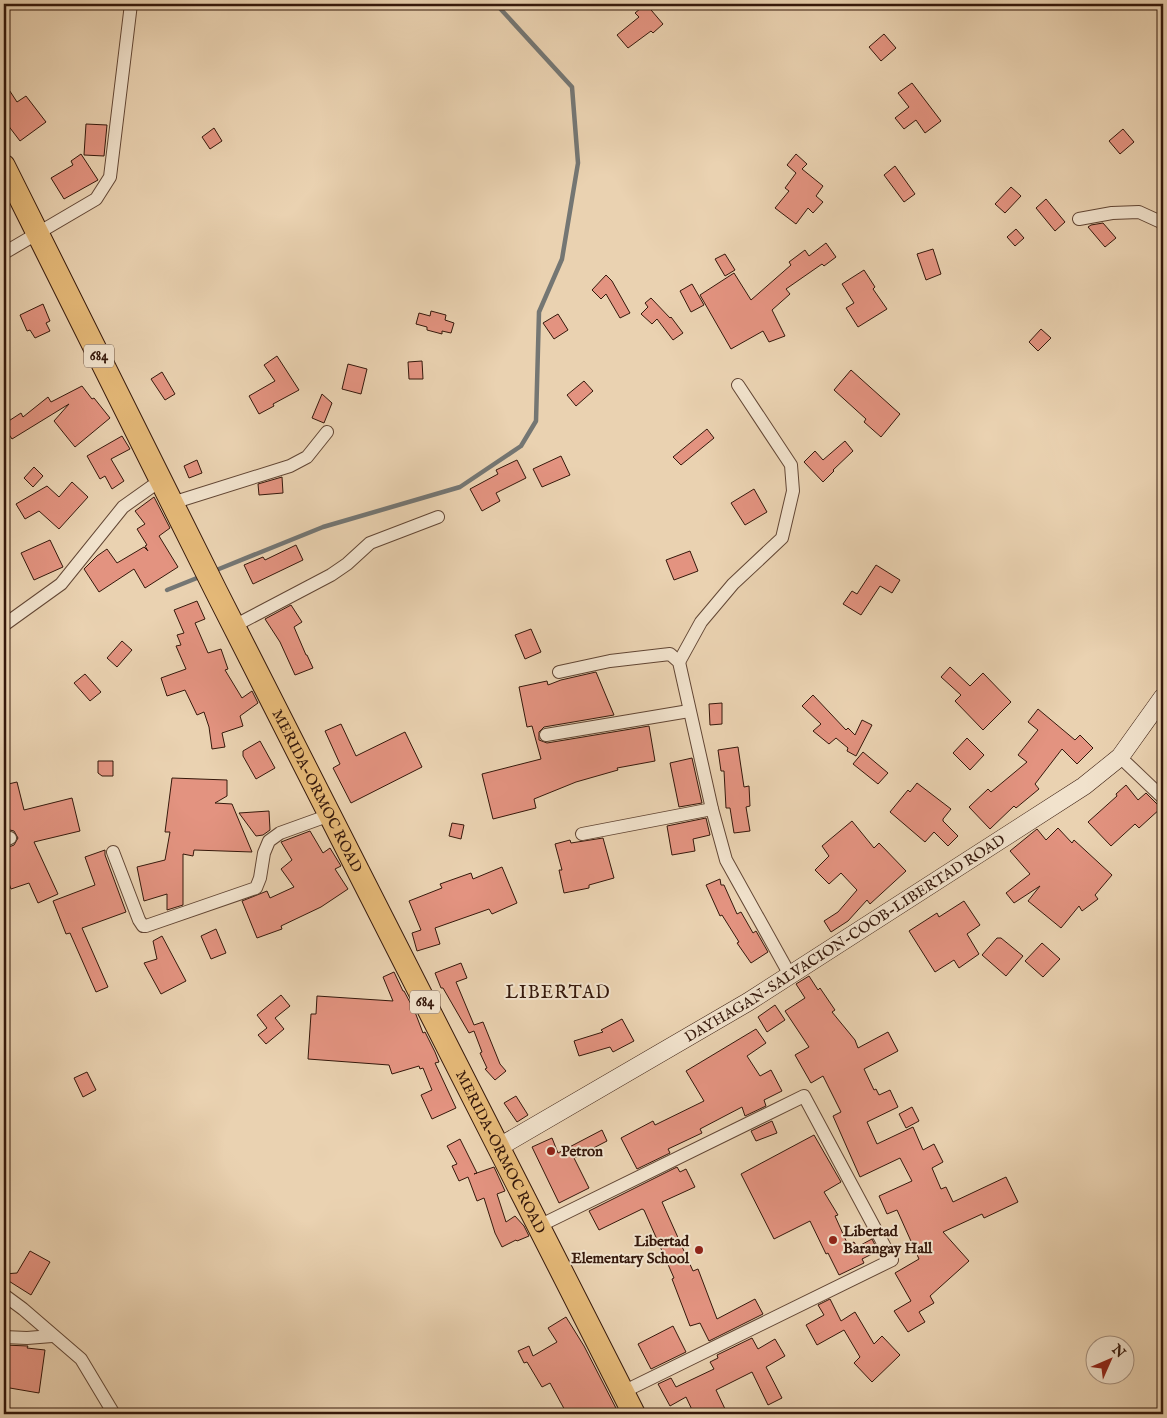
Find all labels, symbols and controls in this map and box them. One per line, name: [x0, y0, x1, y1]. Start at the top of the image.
road number: 684: [84, 344, 114, 368]
street label: MERIDA-ORMOC ROAD: [268, 706, 367, 876]
street label: DAYHAGAN-SALVACION-COOB-LIBERTAD ROAD: [681, 830, 1009, 1046]
district label: LIBERTAD: [505, 982, 611, 1005]
road number: 684: [410, 990, 440, 1014]
street label: MERIDA-ORMOC ROAD: [452, 1067, 550, 1237]
place label: Petron: [561, 1142, 603, 1161]
marker: Petron: [545, 1145, 557, 1157]
place label: Libertad Barangay Hall: [843, 1222, 933, 1258]
place label: Libertad Elementary School: [571, 1232, 690, 1268]
marker: Libertad Barangay Hall: [827, 1234, 839, 1246]
marker: Libertad Elementary School: [693, 1244, 705, 1256]
north arrow: [1084, 1336, 1134, 1386]
text: N: [1107, 1340, 1129, 1362]

